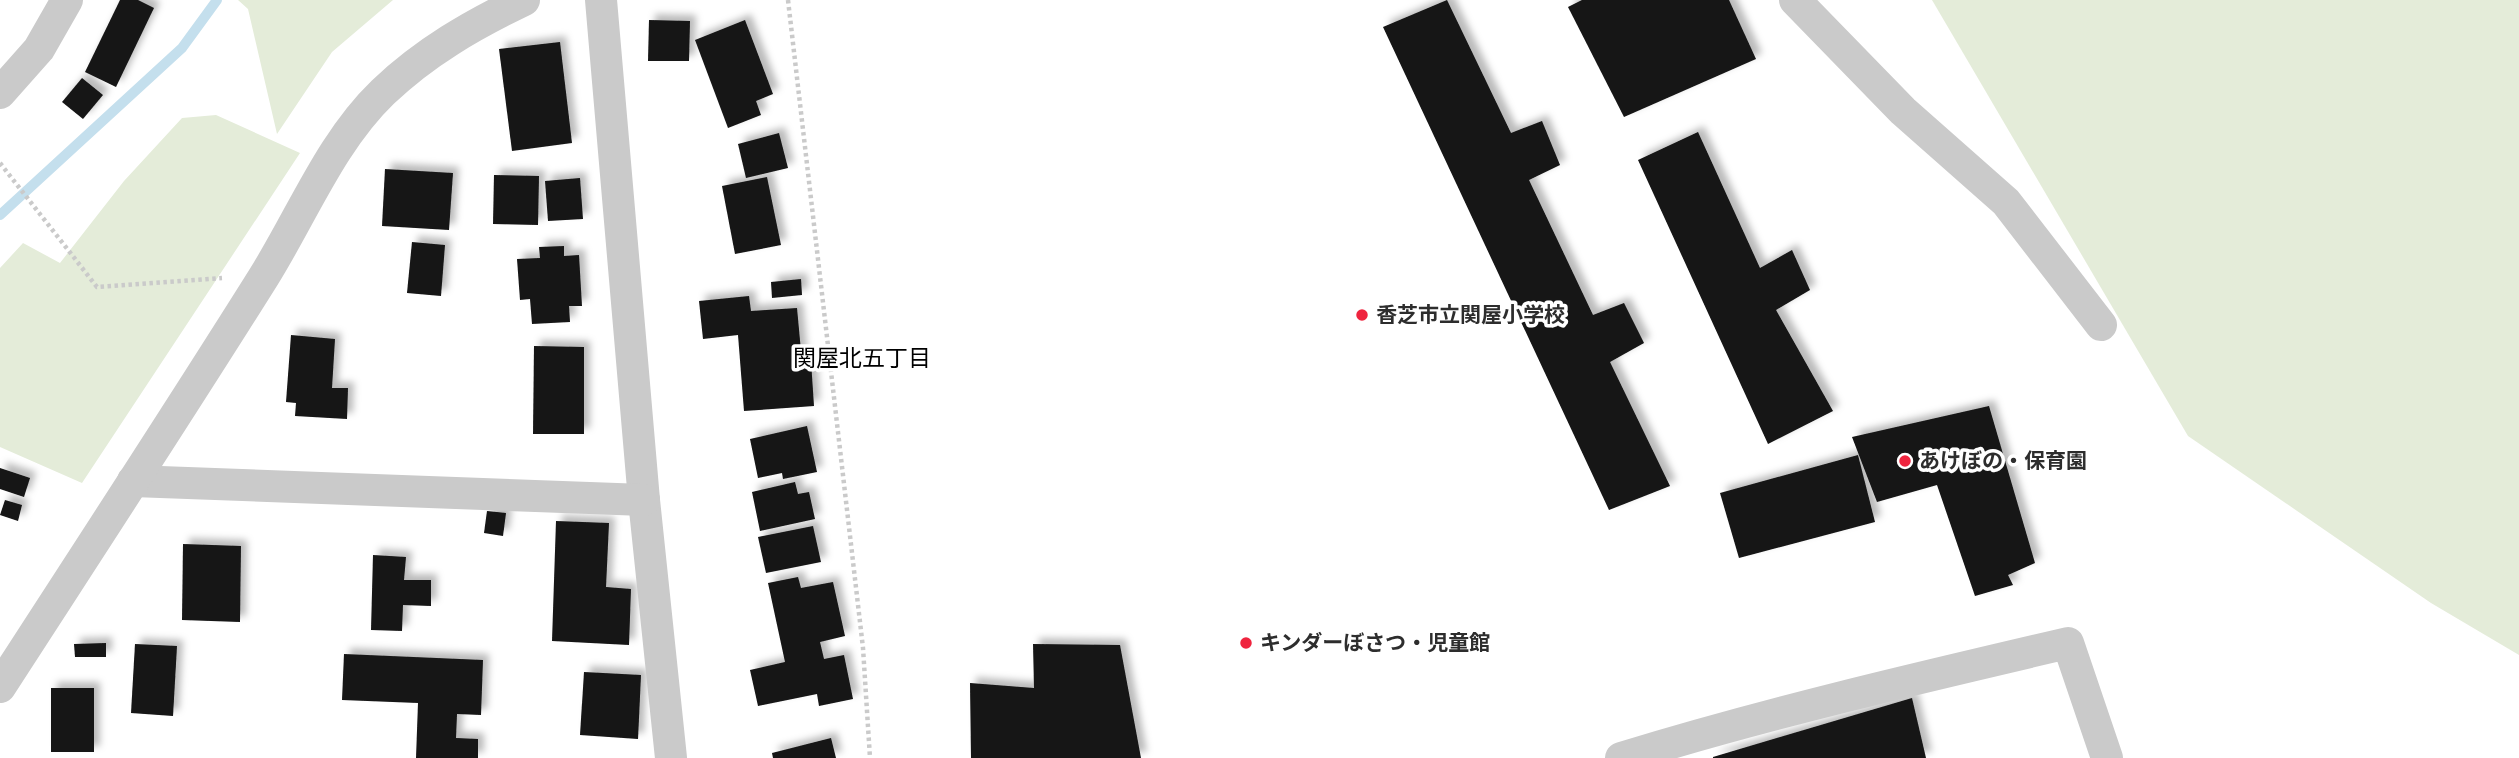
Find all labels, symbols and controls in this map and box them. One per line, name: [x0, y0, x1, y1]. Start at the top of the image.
place label: 香芝市立関屋小学校: [1376, 303, 1565, 330]
marker: 香芝市立関屋小学校: [1354, 307, 1370, 323]
district label: 関屋北五丁目: [793, 346, 931, 375]
place label: あけぼの・保育園: [1919, 449, 2087, 476]
marker: あけぼの・保育園: [1897, 453, 1913, 469]
place label: キンダーぼさつ・児童館: [1260, 631, 1490, 658]
marker: キンダーぼさつ・児童館: [1238, 635, 1254, 651]

